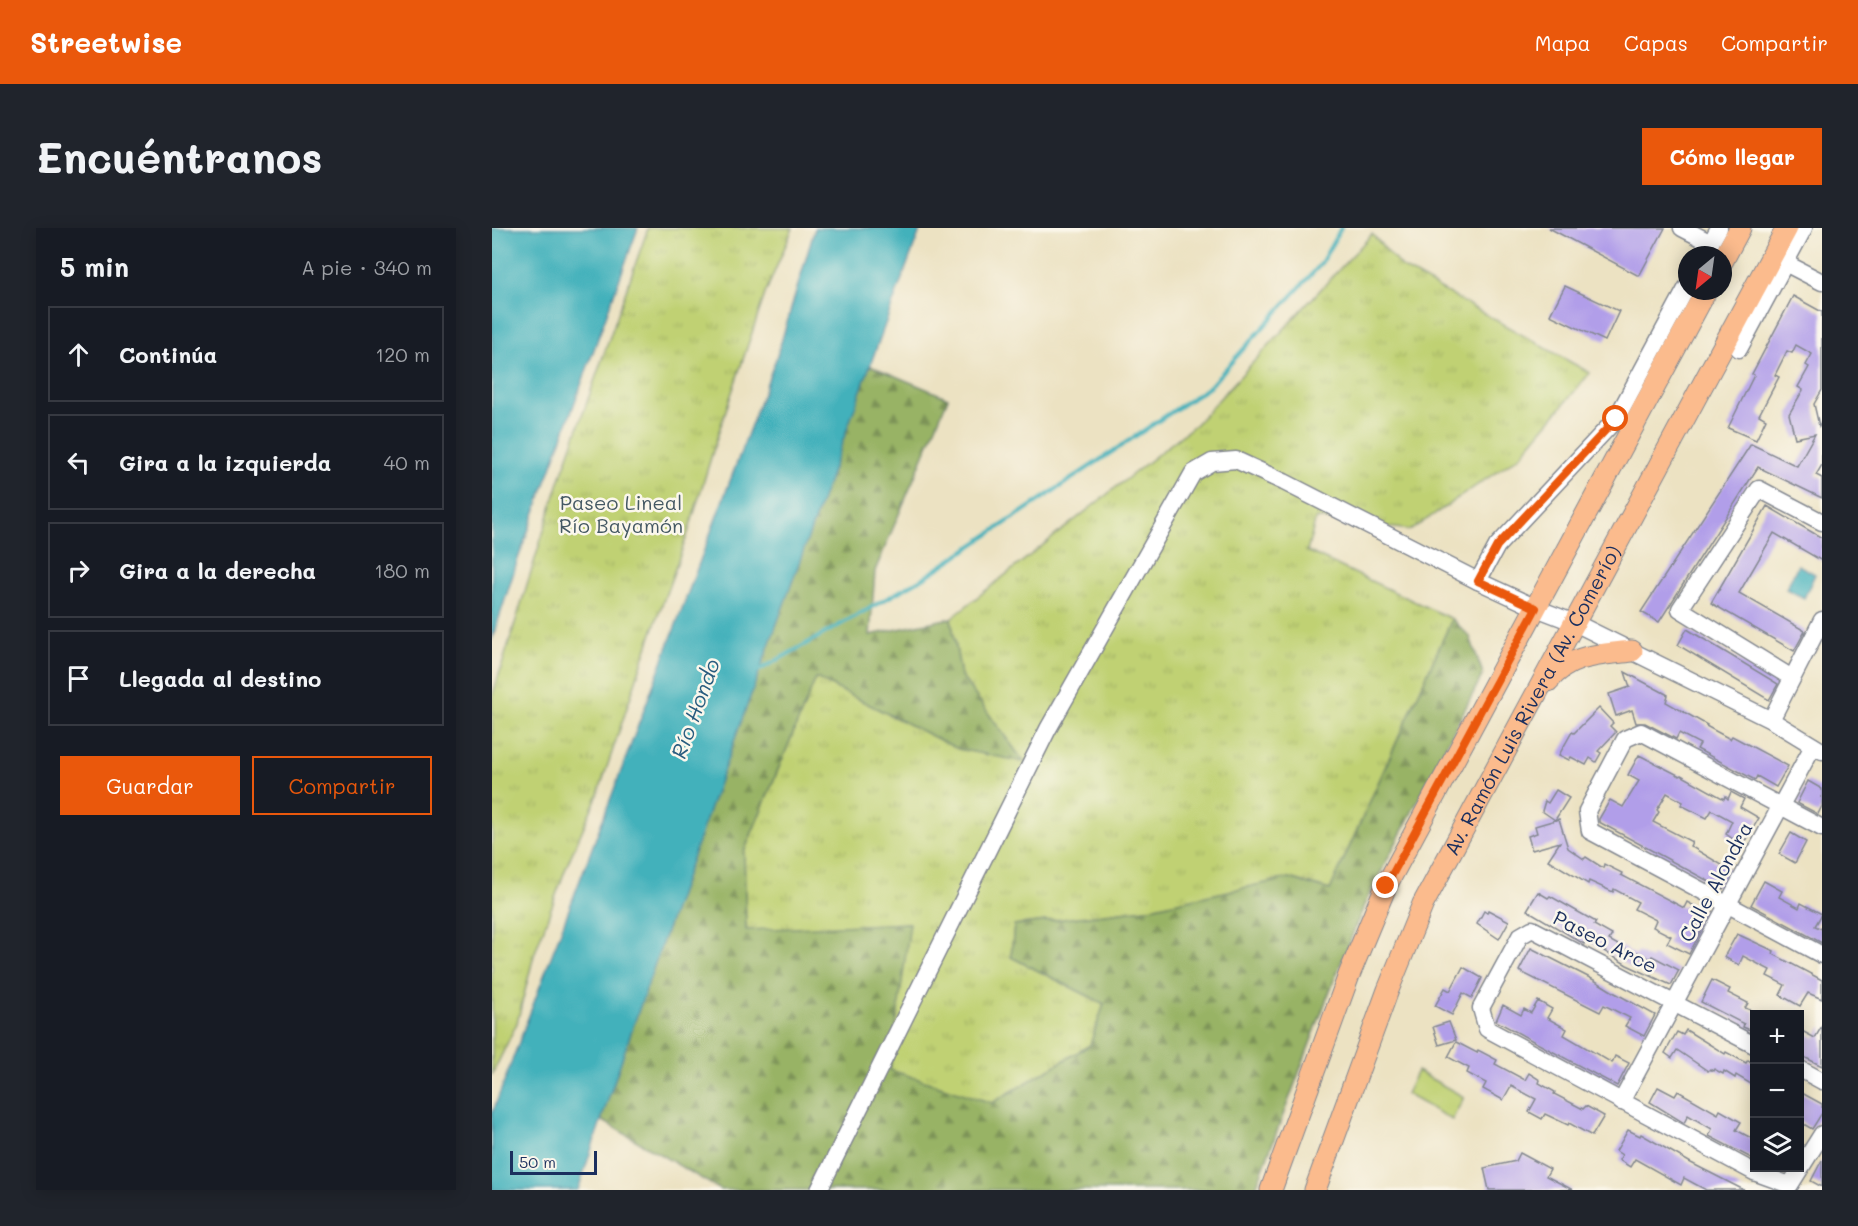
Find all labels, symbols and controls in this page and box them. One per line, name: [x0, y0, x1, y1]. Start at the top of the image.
text: Streetwise: [30, 24, 182, 60]
text: Mapa: [1535, 29, 1591, 56]
text: Capas: [1624, 29, 1688, 56]
text: Compartir: [1721, 29, 1828, 56]
button: Cómo llegar: [1642, 128, 1822, 185]
text: Encuéntranos: [36, 129, 322, 184]
north arrow: [1678, 246, 1732, 300]
text: 5 min: [60, 250, 129, 284]
text: A pie · 340 m: [301, 254, 432, 280]
icon: ahead: [62, 338, 95, 371]
text: Continúa: [119, 340, 217, 369]
text: 120 m: [375, 341, 430, 367]
route start: [1602, 405, 1628, 431]
icon: left: [62, 446, 95, 479]
text: Gira a la izquierda: [119, 448, 331, 477]
text: 40 m: [384, 449, 430, 475]
park label: Paseo Lineal Río Bayamón: [559, 489, 683, 538]
street label: Av. Ramón Luis Rivera (Av. Comerío): [1438, 540, 1626, 860]
icon: right: [62, 554, 95, 587]
text: Gira a la derecha: [119, 556, 316, 585]
text: 180 m: [374, 557, 430, 583]
water label: Río Hondo: [664, 655, 725, 762]
icon: arrive: [62, 662, 95, 695]
text: Llegada al destino: [119, 664, 321, 693]
button: Guardar: [60, 756, 240, 815]
button: Compartir: [252, 756, 432, 815]
street label: Calle Alondra: [1673, 817, 1758, 946]
route end: [1372, 872, 1398, 898]
street label: Paseo Arce: [1549, 904, 1662, 978]
map controls: [1750, 1010, 1804, 1172]
button: +: [1750, 1010, 1804, 1064]
button: −: [1750, 1064, 1804, 1118]
button: layers: [1750, 1118, 1804, 1172]
scale bar: [510, 1148, 597, 1176]
text: 50 m: [519, 1151, 556, 1172]

